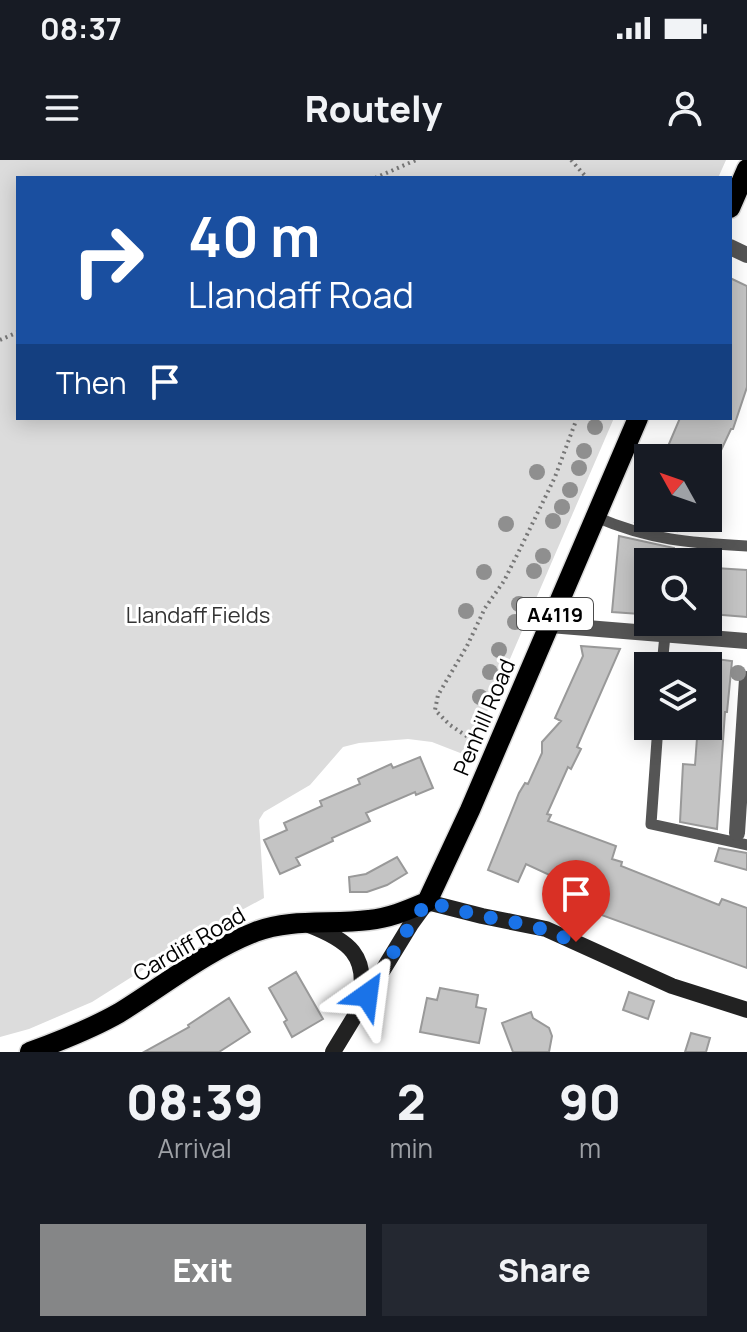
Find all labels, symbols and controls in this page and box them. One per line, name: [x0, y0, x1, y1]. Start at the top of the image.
text: 08:37: [40, 8, 122, 49]
text: Routely: [305, 84, 442, 133]
icon: menu: [40, 86, 84, 130]
icon: person: [663, 86, 707, 130]
text: 40 m: [188, 197, 320, 274]
icon: right: [56, 208, 160, 312]
text: Llandaff Road: [188, 270, 414, 319]
icon: arrive: [143, 360, 187, 404]
text: Then: [56, 362, 127, 403]
north arrow: [634, 444, 722, 532]
map controls: [634, 444, 722, 740]
button: search: [634, 548, 722, 636]
road number: A4119: [517, 598, 593, 630]
park label: Llandaff Fields: [126, 600, 270, 630]
button: layers: [634, 652, 722, 740]
street label: Penhill Road: [446, 654, 522, 780]
pin: [542, 860, 610, 942]
icon: arrive: [554, 872, 598, 916]
street label: Cardiff Road: [127, 900, 251, 988]
position arrow: [325, 953, 409, 1037]
text: 08:39: [126, 1069, 264, 1134]
text: 2: [397, 1069, 426, 1134]
text: 90: [559, 1069, 621, 1134]
text: Arrival: [158, 1130, 232, 1166]
text: min: [389, 1130, 433, 1166]
text: m: [579, 1130, 601, 1166]
button: Exit: [40, 1224, 366, 1316]
button: Share: [382, 1224, 707, 1316]

